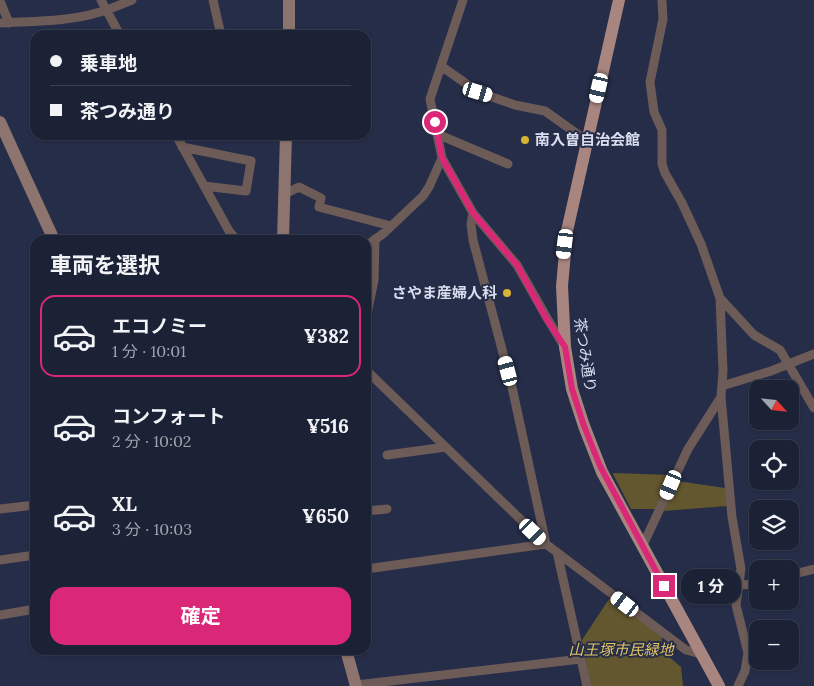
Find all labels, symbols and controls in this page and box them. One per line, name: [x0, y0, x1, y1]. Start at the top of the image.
text: 乗車地: [80, 51, 137, 75]
car: [588, 72, 609, 104]
car: [461, 80, 494, 104]
text: 茶つみ通り: [80, 99, 175, 123]
route start: [424, 111, 446, 133]
place label: 南入曽自治会館: [535, 130, 640, 149]
marker: 南入曽自治会館: [519, 134, 531, 146]
car: [555, 228, 574, 260]
text: 車両を選択: [50, 251, 160, 279]
place label: さやま産婦人科: [392, 283, 497, 302]
marker: さやま産婦人科: [501, 287, 513, 299]
icon: car: [52, 314, 97, 359]
text: エコノミー: [112, 314, 207, 338]
street label: 茶つみ通り: [570, 316, 601, 393]
text: ¥382: [304, 324, 349, 348]
text: 1 分 · 10:01: [112, 341, 186, 361]
car: [496, 355, 519, 387]
north arrow: [749, 380, 799, 430]
map controls: [749, 380, 799, 670]
icon: car: [52, 404, 97, 449]
text: コンフォート: [112, 404, 225, 428]
text: ¥516: [306, 414, 349, 438]
text: 2 分 · 10:02: [112, 431, 191, 451]
button: locate: [749, 440, 799, 490]
car: [658, 468, 683, 502]
text: XL: [112, 492, 137, 516]
icon: car: [52, 494, 97, 539]
button: layers: [749, 500, 799, 550]
text: ¥650: [302, 504, 349, 528]
car: [516, 516, 549, 548]
text: 3 分 · 10:03: [112, 519, 192, 539]
button: +: [749, 560, 799, 610]
callout: 1 分: [682, 568, 742, 604]
route end: [653, 575, 675, 597]
text: 1 分: [698, 576, 724, 596]
button: 確定: [50, 587, 351, 645]
car: [608, 589, 641, 619]
button: −: [749, 620, 799, 670]
park label: 山王塚市民緑地: [568, 640, 675, 659]

